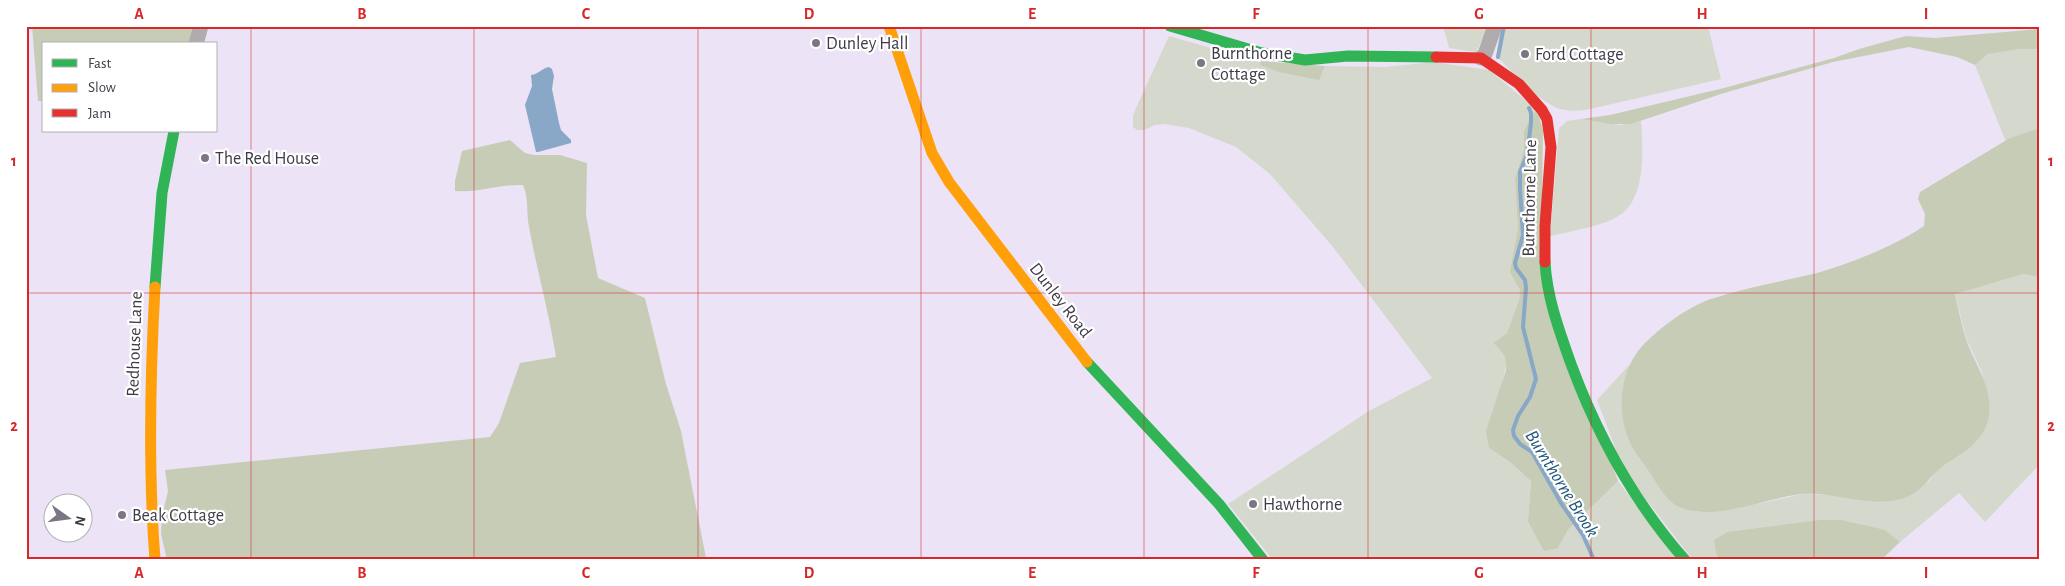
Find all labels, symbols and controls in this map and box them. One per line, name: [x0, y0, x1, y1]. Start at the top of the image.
text: A: [134, 6, 144, 22]
text: B: [357, 6, 367, 22]
text: C: [582, 6, 591, 22]
text: D: [804, 6, 815, 22]
text: E: [1028, 6, 1036, 22]
text: F: [1252, 6, 1260, 22]
text: G: [1474, 6, 1484, 22]
text: H: [1696, 6, 1708, 22]
text: I: [1924, 6, 1928, 22]
place label: Dunley Hall: [826, 35, 908, 53]
marker: Dunley Hall: [810, 37, 822, 49]
legend: [42, 42, 218, 132]
place label: Burnthorne Cottage: [1211, 45, 1292, 84]
place label: Ford Cottage: [1535, 46, 1624, 64]
marker: Ford Cottage: [1519, 48, 1531, 60]
text: Fast: [88, 56, 112, 71]
marker: Burnthorne Cottage: [1195, 57, 1207, 69]
text: Slow: [88, 80, 116, 95]
text: Jam: [88, 106, 111, 121]
street label: Burnthorne Lane: [1520, 139, 1540, 257]
place label: The Red House: [215, 150, 319, 168]
marker: The Red House: [199, 152, 211, 164]
text: 1: [11, 153, 17, 169]
text: 1: [2048, 153, 2054, 169]
street label: Dunley Road: [1026, 260, 1095, 341]
street label: Redhouse Lane: [124, 291, 146, 397]
text: 2: [10, 418, 18, 434]
text: 2: [2047, 418, 2055, 434]
water label: Burnthorne Brook: [1521, 427, 1602, 541]
north arrow: [42, 494, 92, 544]
place label: Hawthorne: [1263, 496, 1342, 514]
marker: Hawthorne: [1247, 498, 1259, 510]
place label: Beak Cottage: [132, 507, 224, 525]
marker: Beak Cottage: [116, 509, 128, 521]
text: N: [72, 514, 88, 527]
text: A: [134, 565, 144, 581]
text: B: [357, 565, 367, 581]
text: C: [582, 565, 591, 581]
text: D: [804, 565, 815, 581]
text: E: [1028, 565, 1036, 581]
text: F: [1252, 565, 1260, 581]
text: G: [1474, 565, 1484, 581]
text: H: [1696, 565, 1708, 581]
text: I: [1924, 565, 1928, 581]

